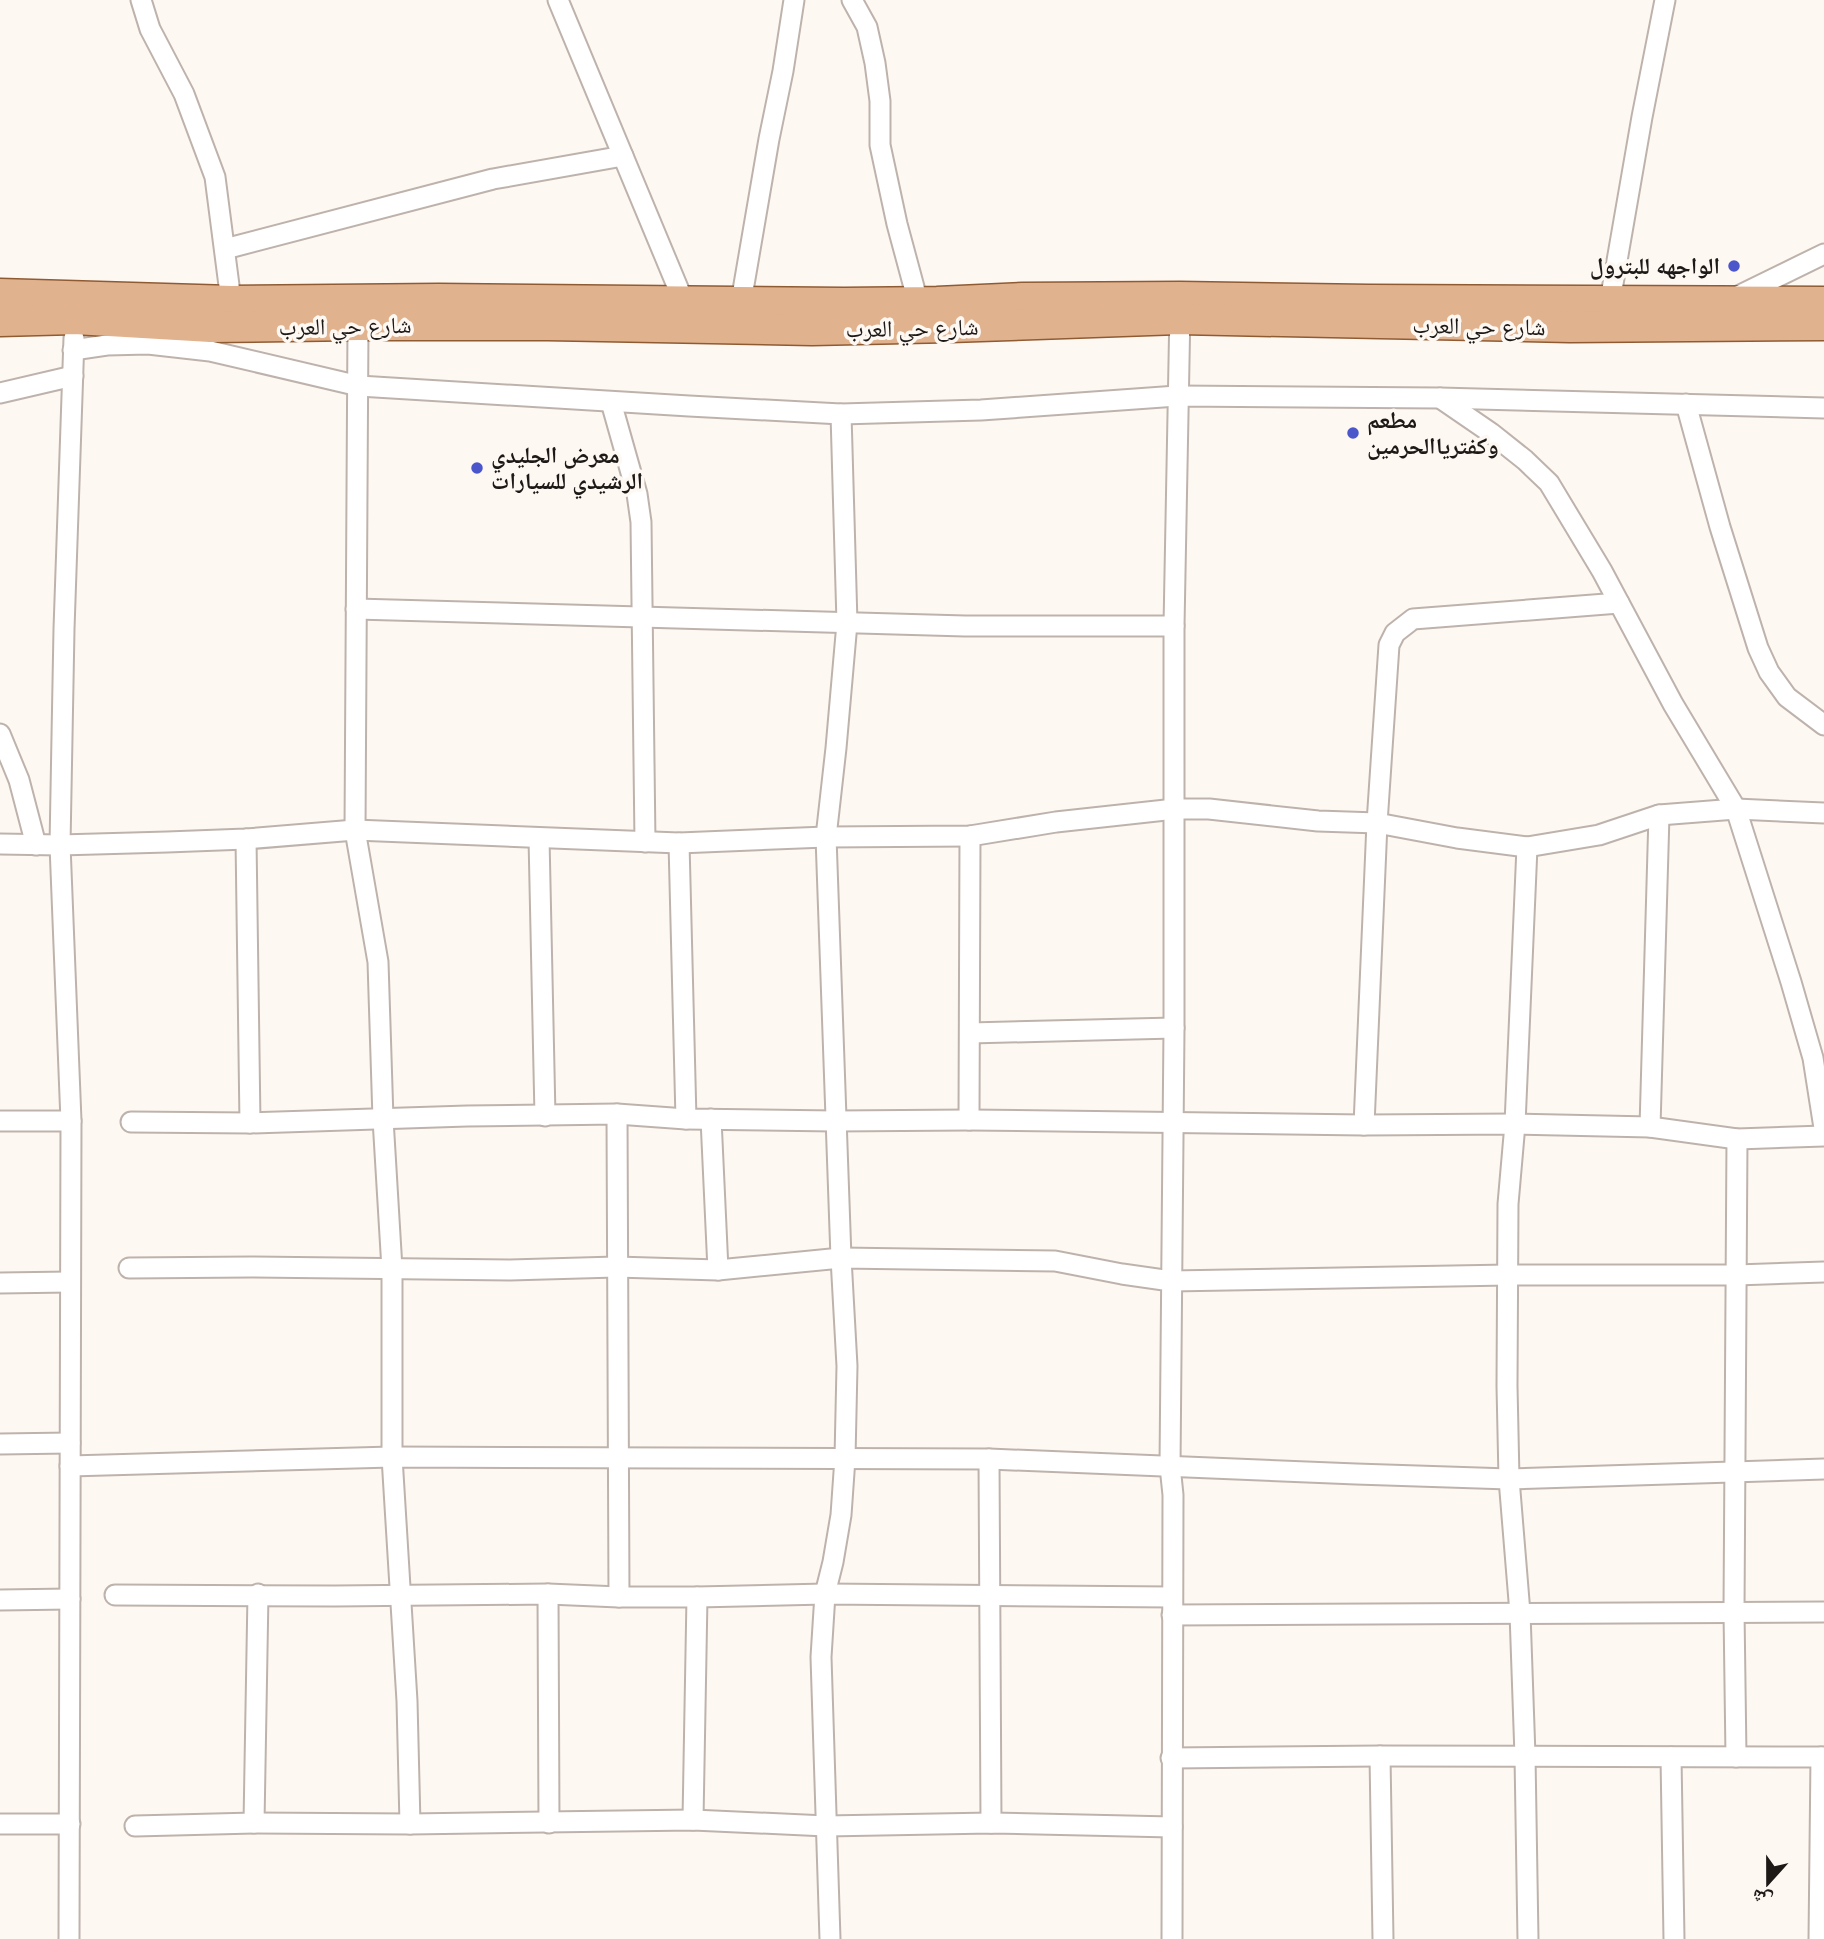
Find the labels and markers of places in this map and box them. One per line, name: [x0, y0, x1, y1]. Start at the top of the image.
place label: الواجهه للبترول: [1590, 249, 1720, 281]
marker: الواجهه للبترول: [1726, 258, 1742, 274]
place label: مطعم وكفترياالحرمين: [1367, 403, 1499, 461]
marker: مطعم وكفترياالحرمين: [1345, 425, 1361, 441]
place label: معرض الجليدي الرشيدي للسيارات: [491, 438, 643, 500]
marker: معرض الجليدي الرشيدي للسيارات: [469, 460, 485, 476]

